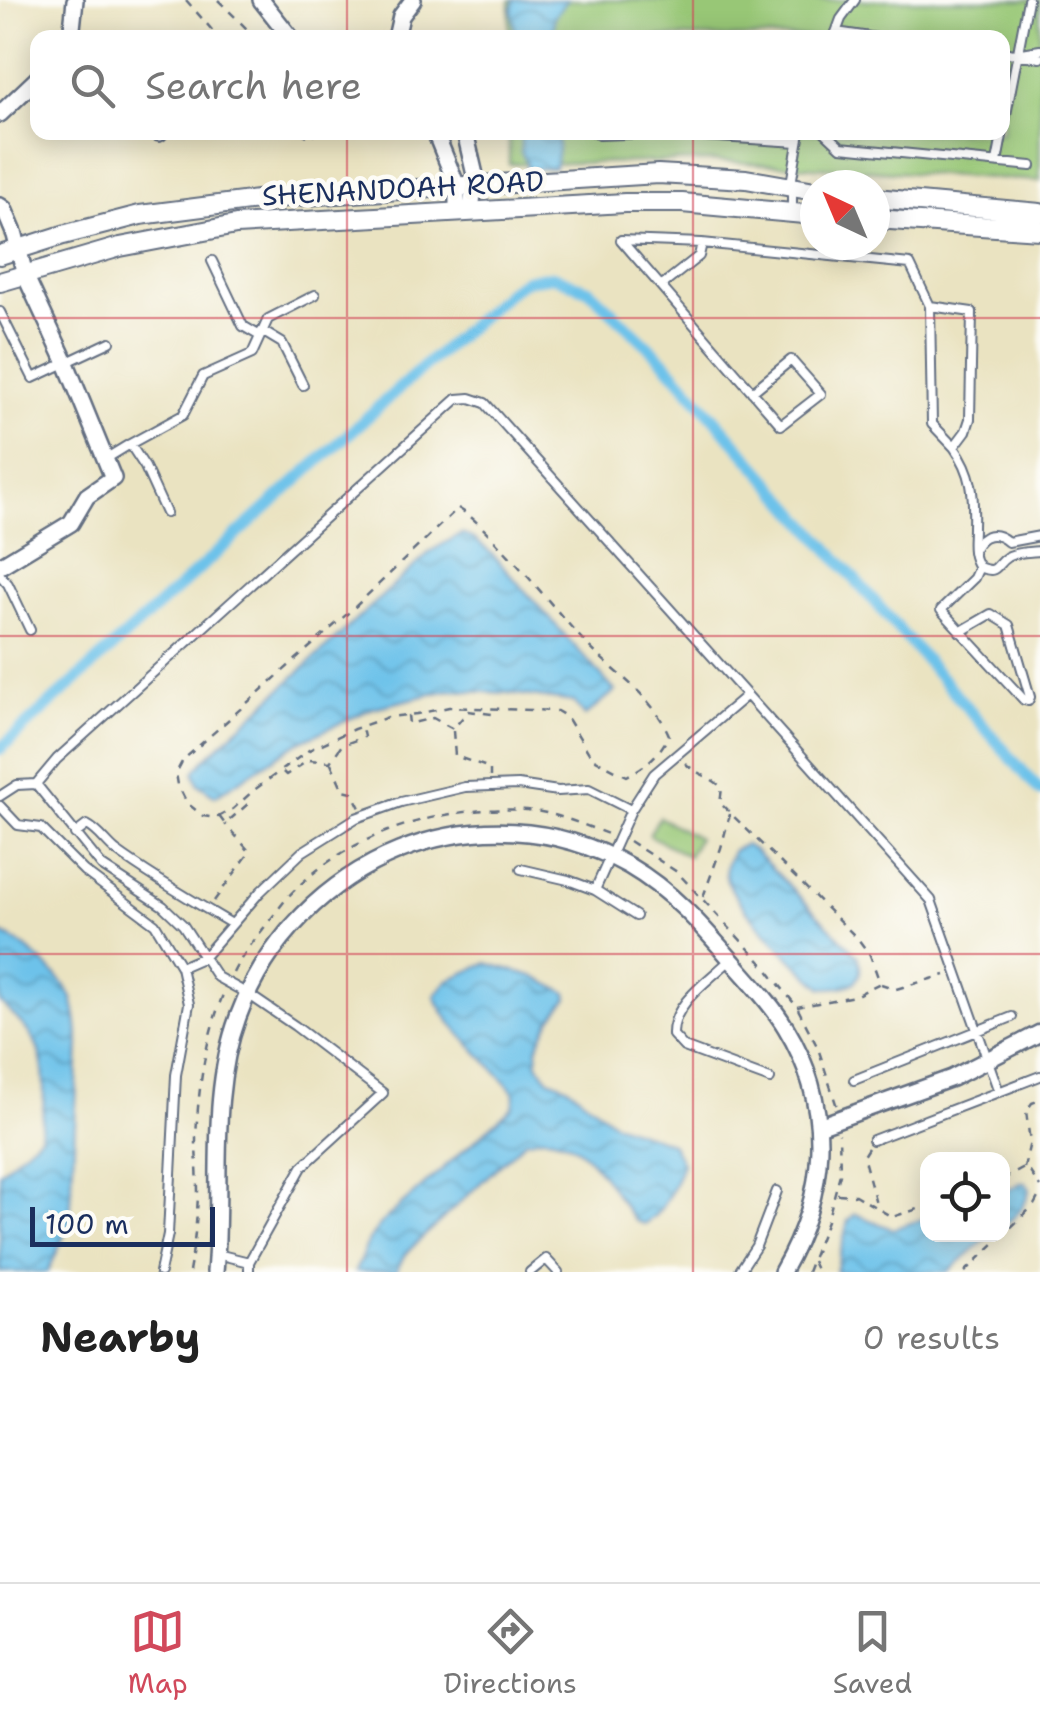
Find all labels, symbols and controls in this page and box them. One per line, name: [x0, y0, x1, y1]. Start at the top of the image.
search box: [30, 30, 1010, 140]
icon: search: [65, 58, 120, 113]
text: Search here: [145, 60, 362, 111]
street label: SHENANDOAH ROAD: [261, 162, 545, 214]
north arrow: [800, 170, 890, 260]
map controls: [920, 1152, 1010, 1242]
button: locate: [920, 1152, 1010, 1242]
scale bar: [30, 1202, 215, 1246]
text: 100 m: [45, 1205, 129, 1243]
text: Nearby: [40, 1309, 200, 1365]
text: 0 results: [863, 1316, 1000, 1359]
tab: Map: [128, 1604, 188, 1702]
tab: Directions: [443, 1604, 577, 1702]
tab: Saved: [833, 1604, 912, 1702]

